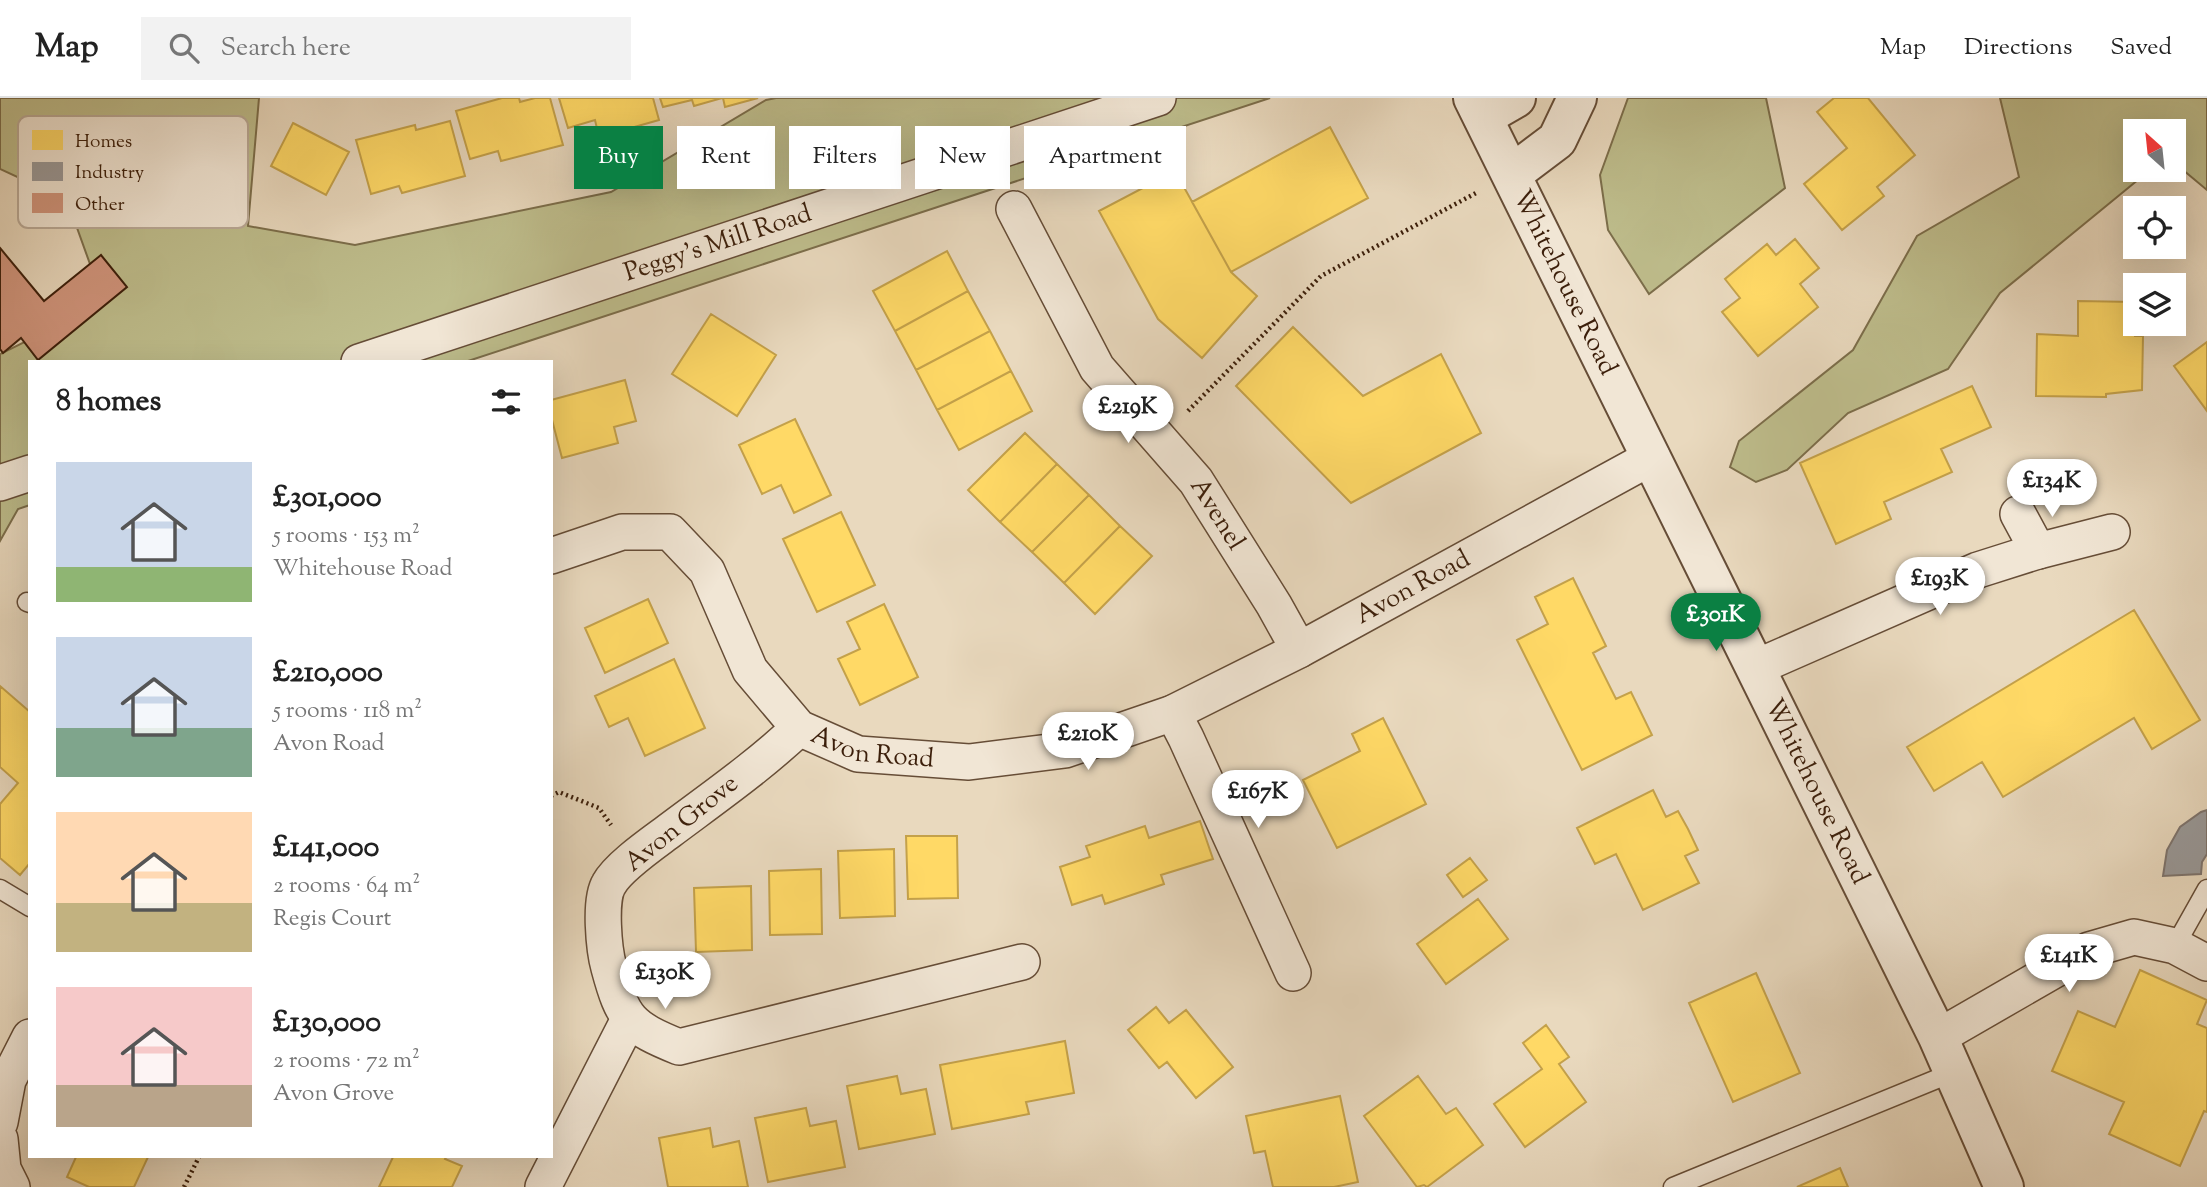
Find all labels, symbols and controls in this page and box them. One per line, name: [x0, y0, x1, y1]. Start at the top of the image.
search box: [141, 17, 631, 80]
text: Map: [35, 24, 99, 72]
icon: search: [165, 29, 203, 67]
text: Search here: [221, 30, 351, 67]
text: Map: [1880, 31, 1926, 65]
text: Directions: [1964, 31, 2072, 65]
text: Saved: [2110, 31, 2172, 65]
legend: [18, 116, 248, 228]
north arrow: [2123, 119, 2186, 182]
map controls: [2123, 119, 2186, 336]
chip: Buy: [574, 126, 663, 189]
chip: Rent: [677, 126, 775, 189]
chip: Filters: [789, 126, 901, 189]
chip: New: [915, 126, 1010, 189]
chip: Apartment: [1024, 126, 1186, 189]
text: Homes: [75, 129, 132, 156]
text: Industry: [75, 160, 145, 187]
street label: Whitehouse Road: [1503, 183, 1626, 382]
text: Other: [75, 192, 125, 219]
street label: Peggy's Mill Road: [619, 195, 817, 292]
button: locate: [2123, 196, 2186, 259]
button: layers: [2123, 273, 2186, 336]
text: 8 homes: [56, 381, 161, 424]
icon: filters: [487, 383, 525, 421]
pin: £219K: [1079, 386, 1177, 445]
text: £219K: [1099, 391, 1158, 424]
pin: £134K: [2003, 460, 2101, 519]
text: £134K: [2023, 465, 2081, 498]
street label: Avenel: [1180, 471, 1254, 558]
text: £301,000: [273, 477, 382, 520]
icon: home: [112, 490, 196, 574]
text: 5 rooms · 153 m²: [273, 520, 420, 553]
street label: Avon Road: [1349, 541, 1477, 634]
text: Whitehouse Road: [273, 553, 452, 586]
pin: £193K: [1891, 558, 1989, 617]
text: £193K: [1911, 563, 1969, 596]
pin: £301K: [1667, 594, 1765, 653]
text: £301K: [1687, 599, 1745, 632]
text: £210,000: [273, 652, 383, 695]
icon: home: [112, 665, 196, 749]
street label: Whitehouse Road: [1755, 692, 1878, 891]
text: 5 rooms · 118 m²: [273, 695, 422, 728]
pin: £210K: [1039, 712, 1137, 772]
street label: Avon Road: [805, 717, 935, 778]
text: £210K: [1058, 718, 1118, 751]
text: Avon Road: [273, 728, 385, 761]
street label: Avon Grove: [617, 766, 747, 882]
pin: £167K: [1209, 770, 1307, 830]
text: £167K: [1228, 776, 1288, 809]
text: £141,000: [273, 827, 379, 870]
icon: home: [112, 840, 196, 924]
text: 2 rooms · 64 m²: [273, 870, 420, 903]
text: Regis Court: [273, 903, 391, 936]
pin: £141K: [2020, 934, 2118, 994]
text: £141K: [2041, 940, 2097, 973]
pin: £130K: [616, 951, 714, 1011]
text: £130K: [636, 957, 694, 990]
text: £130,000: [273, 1002, 381, 1045]
icon: home: [112, 1015, 196, 1099]
text: 2 rooms · 72 m²: [273, 1045, 420, 1078]
text: Avon Grove: [273, 1078, 394, 1111]

